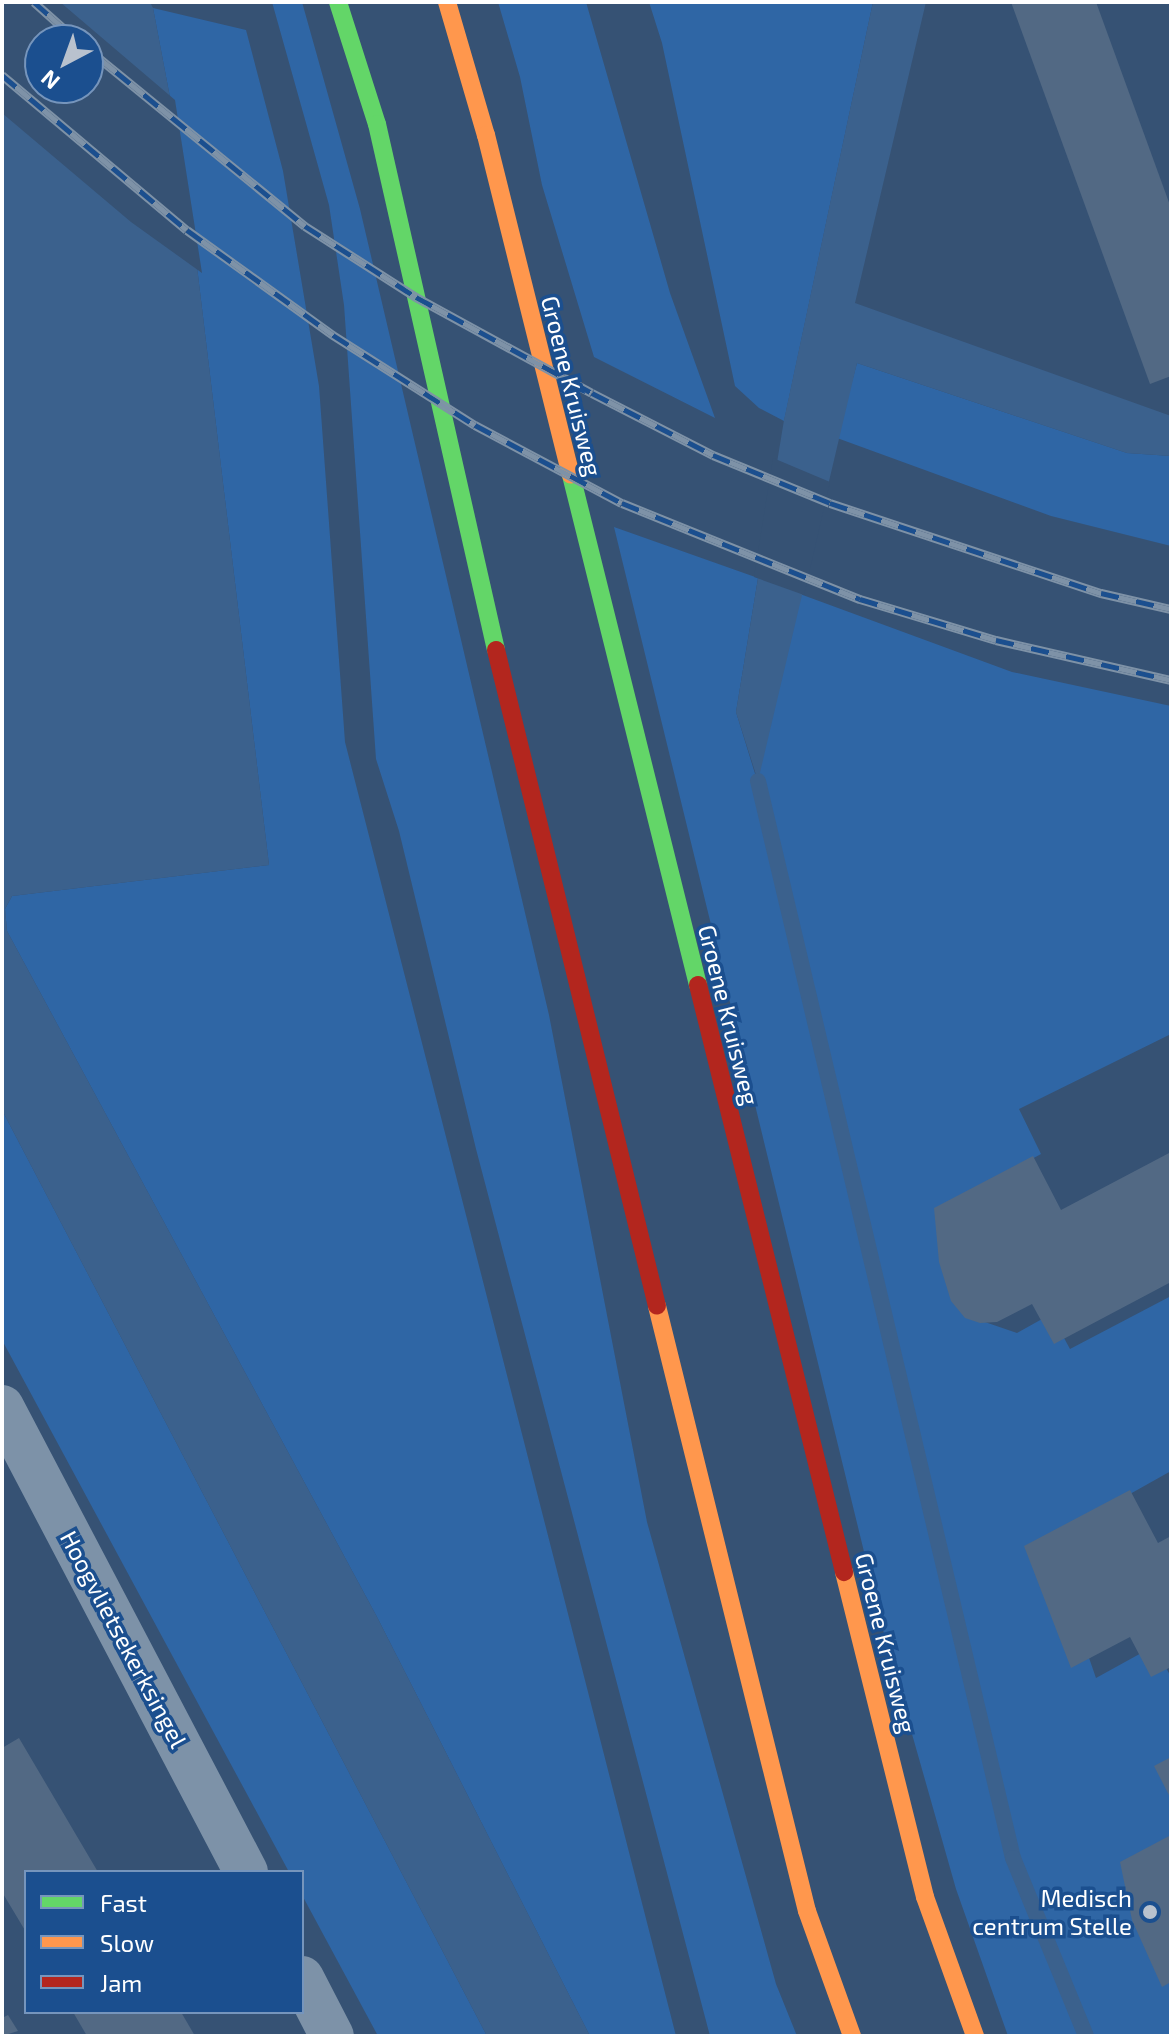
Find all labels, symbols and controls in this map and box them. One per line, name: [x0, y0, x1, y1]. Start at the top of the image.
north arrow: [24, 24, 104, 104]
text: N: [35, 66, 64, 96]
street label: Groene Kruisweg: [536, 293, 608, 479]
street label: Groene Kruisweg: [693, 922, 765, 1108]
street label: Hoogvlietsekerksingel: [55, 1526, 193, 1752]
street label: Groene Kruisweg: [850, 1550, 922, 1736]
legend: [24, 1870, 304, 2014]
place label: Medisch centrum Stelle: [972, 1884, 1132, 1940]
text: Fast: [100, 1888, 147, 1917]
marker: Medisch centrum Stelle: [1139, 1901, 1161, 1923]
text: Slow: [100, 1928, 154, 1957]
text: Jam: [100, 1968, 142, 1997]

